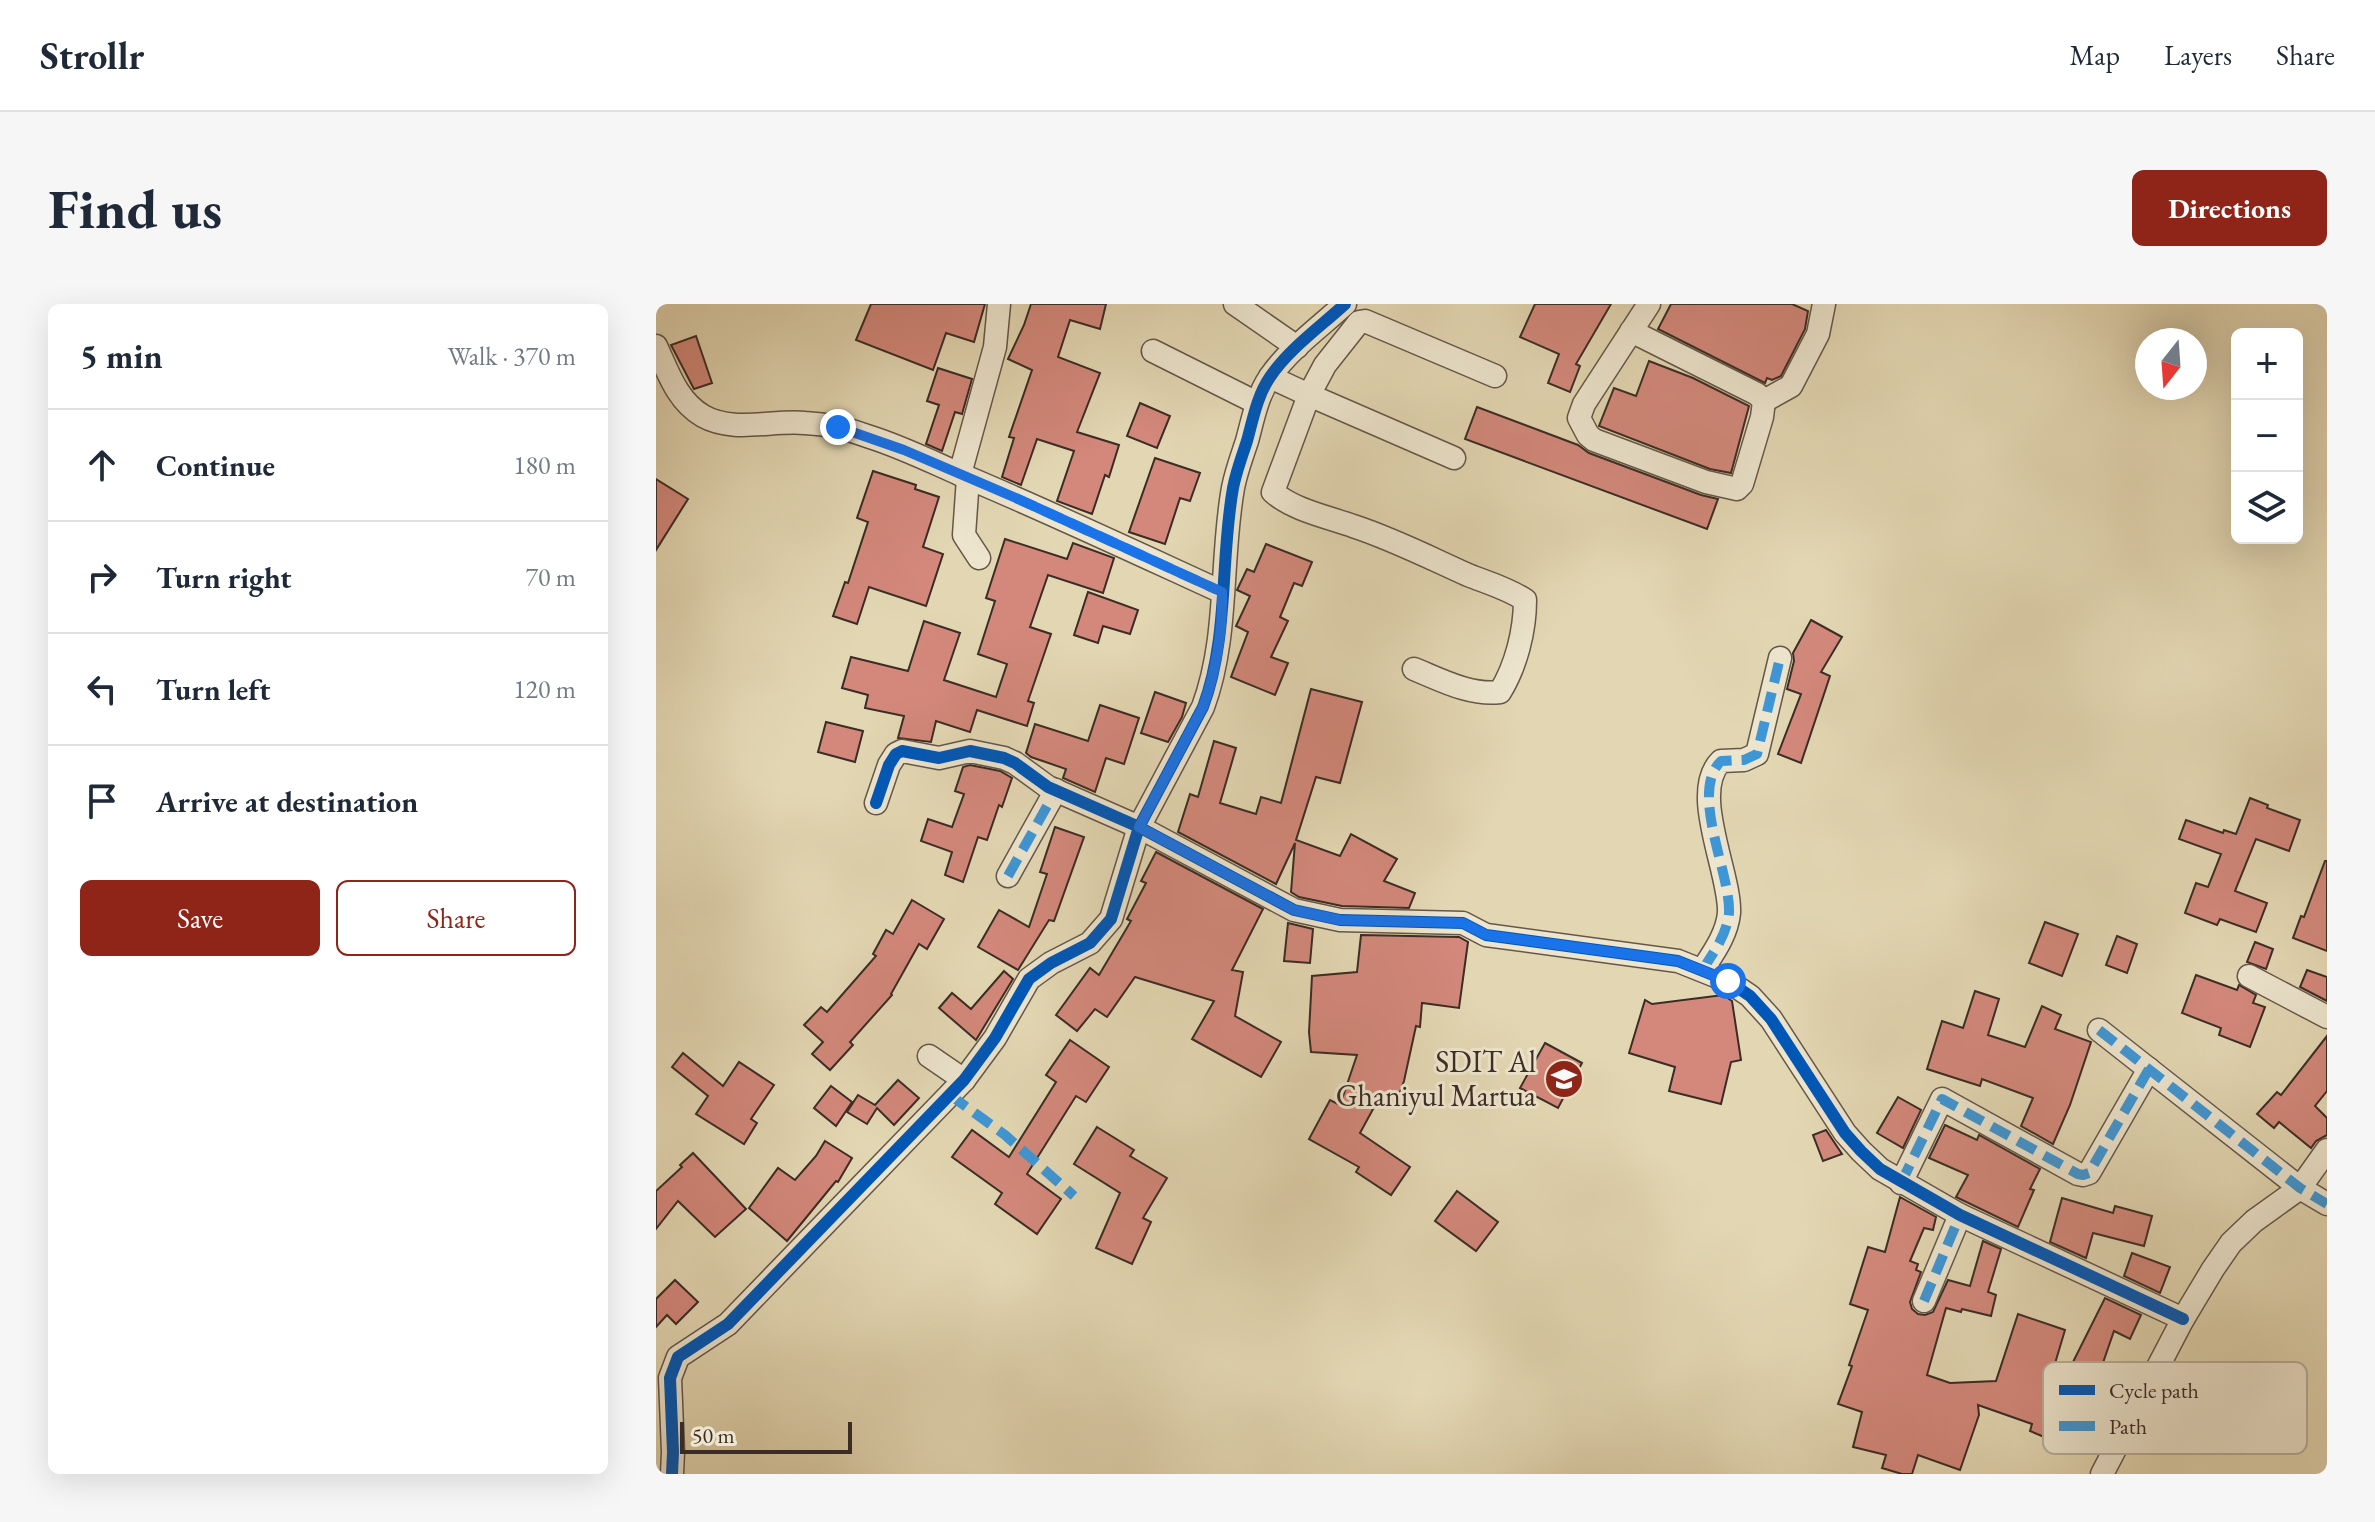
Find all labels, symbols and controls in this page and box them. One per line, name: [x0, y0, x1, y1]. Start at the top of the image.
text: Strollr: [40, 31, 144, 80]
text: Map: [2070, 37, 2120, 73]
text: Layers: [2164, 37, 2232, 73]
text: Share: [2276, 37, 2335, 73]
button: Directions: [2132, 170, 2327, 246]
text: Find us: [48, 172, 222, 245]
north arrow: [2135, 328, 2207, 400]
map controls: [2231, 328, 2303, 544]
button: +: [2231, 328, 2303, 400]
text: 5 min: [80, 334, 163, 378]
text: Walk · 370 m: [448, 339, 576, 373]
button: −: [2231, 400, 2303, 472]
route end: [820, 409, 856, 445]
icon: ahead: [80, 443, 124, 487]
text: Continue: [156, 446, 275, 485]
text: 180 m: [513, 448, 576, 482]
button: layers: [2231, 472, 2303, 544]
icon: right: [80, 555, 124, 599]
text: Turn right: [156, 558, 292, 597]
text: 70 m: [526, 560, 576, 594]
icon: left: [80, 667, 124, 711]
text: Turn left: [156, 670, 270, 709]
text: 120 m: [513, 672, 576, 706]
icon: arrive: [80, 779, 124, 823]
text: Arrive at destination: [156, 782, 418, 821]
button: Save: [80, 880, 320, 956]
button: Share: [336, 880, 576, 956]
route start: [1710, 963, 1746, 999]
place label: SDIT Al Ghaniyul Martua: [1336, 1042, 1536, 1115]
school or university icon: SDIT Al Ghaniyul Martua: [1543, 1058, 1585, 1100]
legend: [2043, 1362, 2307, 1454]
text: Cycle path: [2109, 1376, 2199, 1405]
text: Path: [2109, 1412, 2147, 1441]
scale bar: [680, 1418, 852, 1454]
text: 50 m: [692, 1421, 735, 1450]

